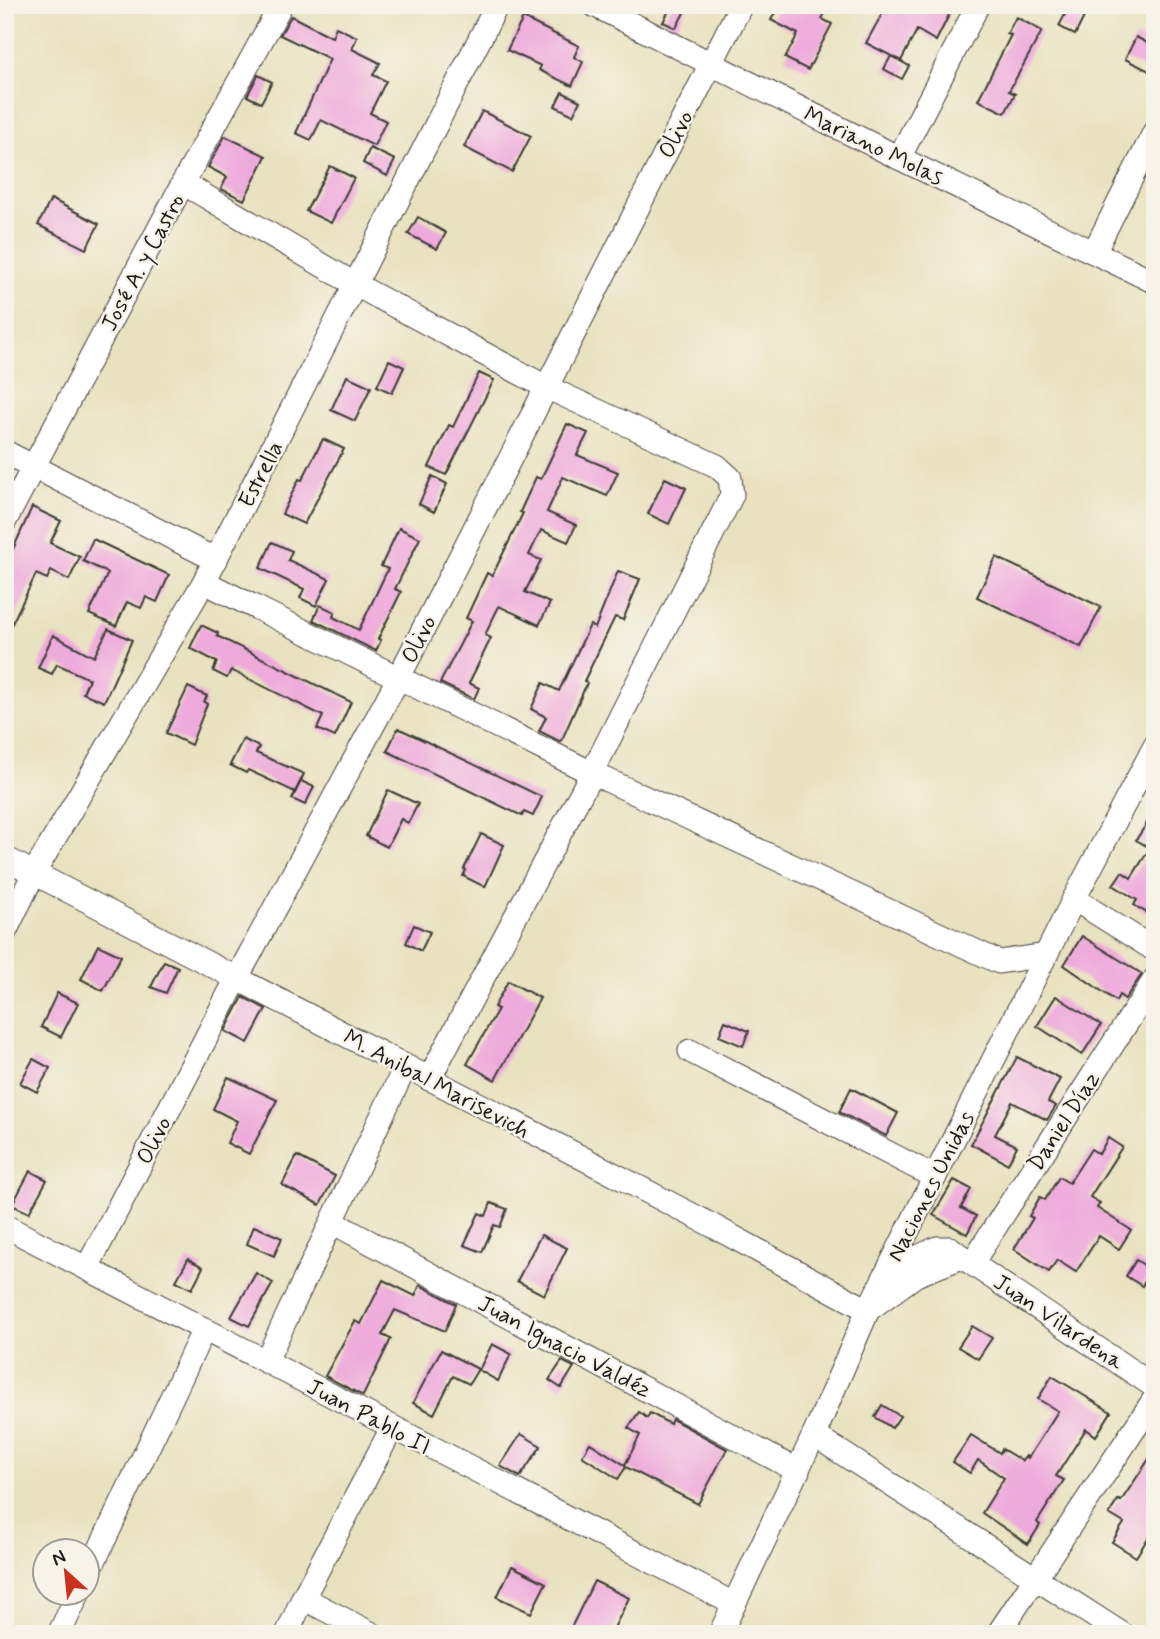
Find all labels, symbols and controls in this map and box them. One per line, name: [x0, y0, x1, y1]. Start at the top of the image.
street label: Mariano Molas: [798, 100, 948, 194]
street label: Olivo: [652, 106, 701, 164]
street label: José A. y Castro: [95, 189, 193, 337]
street label: Estrella: [232, 436, 291, 513]
street label: Olivo: [395, 611, 444, 669]
street label: M. Anibal Marisevich: [338, 1023, 534, 1146]
street label: Daniel Díaz: [1021, 1067, 1108, 1178]
street label: Naciones Unidas: [881, 1107, 983, 1267]
street label: Olivo: [130, 1112, 179, 1170]
street label: Juan Vilardena: [987, 1268, 1129, 1377]
street label: Juan Ignacio Valdéz: [471, 1289, 656, 1408]
street label: Juan Pablo II: [301, 1373, 435, 1463]
north arrow: [32, 1538, 102, 1608]
text: N: [48, 1544, 70, 1572]

